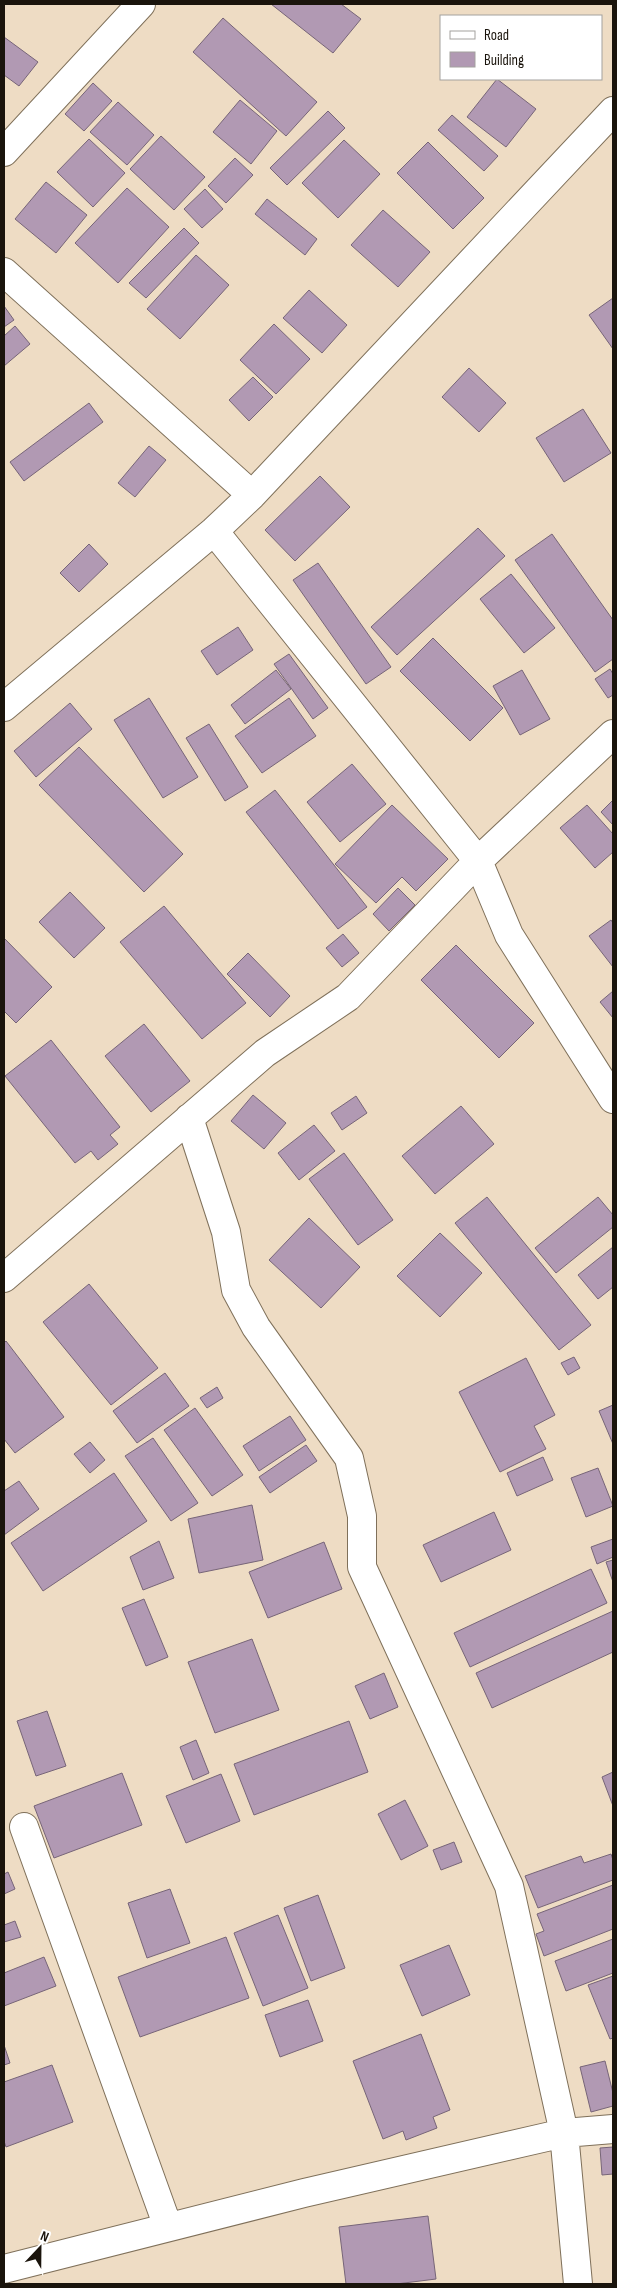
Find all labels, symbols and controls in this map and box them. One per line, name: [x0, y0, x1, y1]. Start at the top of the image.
legend: [440, 15, 602, 80]
text: Road: [484, 26, 509, 45]
text: Building: [484, 51, 524, 70]
north arrow: [15, 2223, 65, 2273]
text: N: [38, 2227, 51, 2246]

